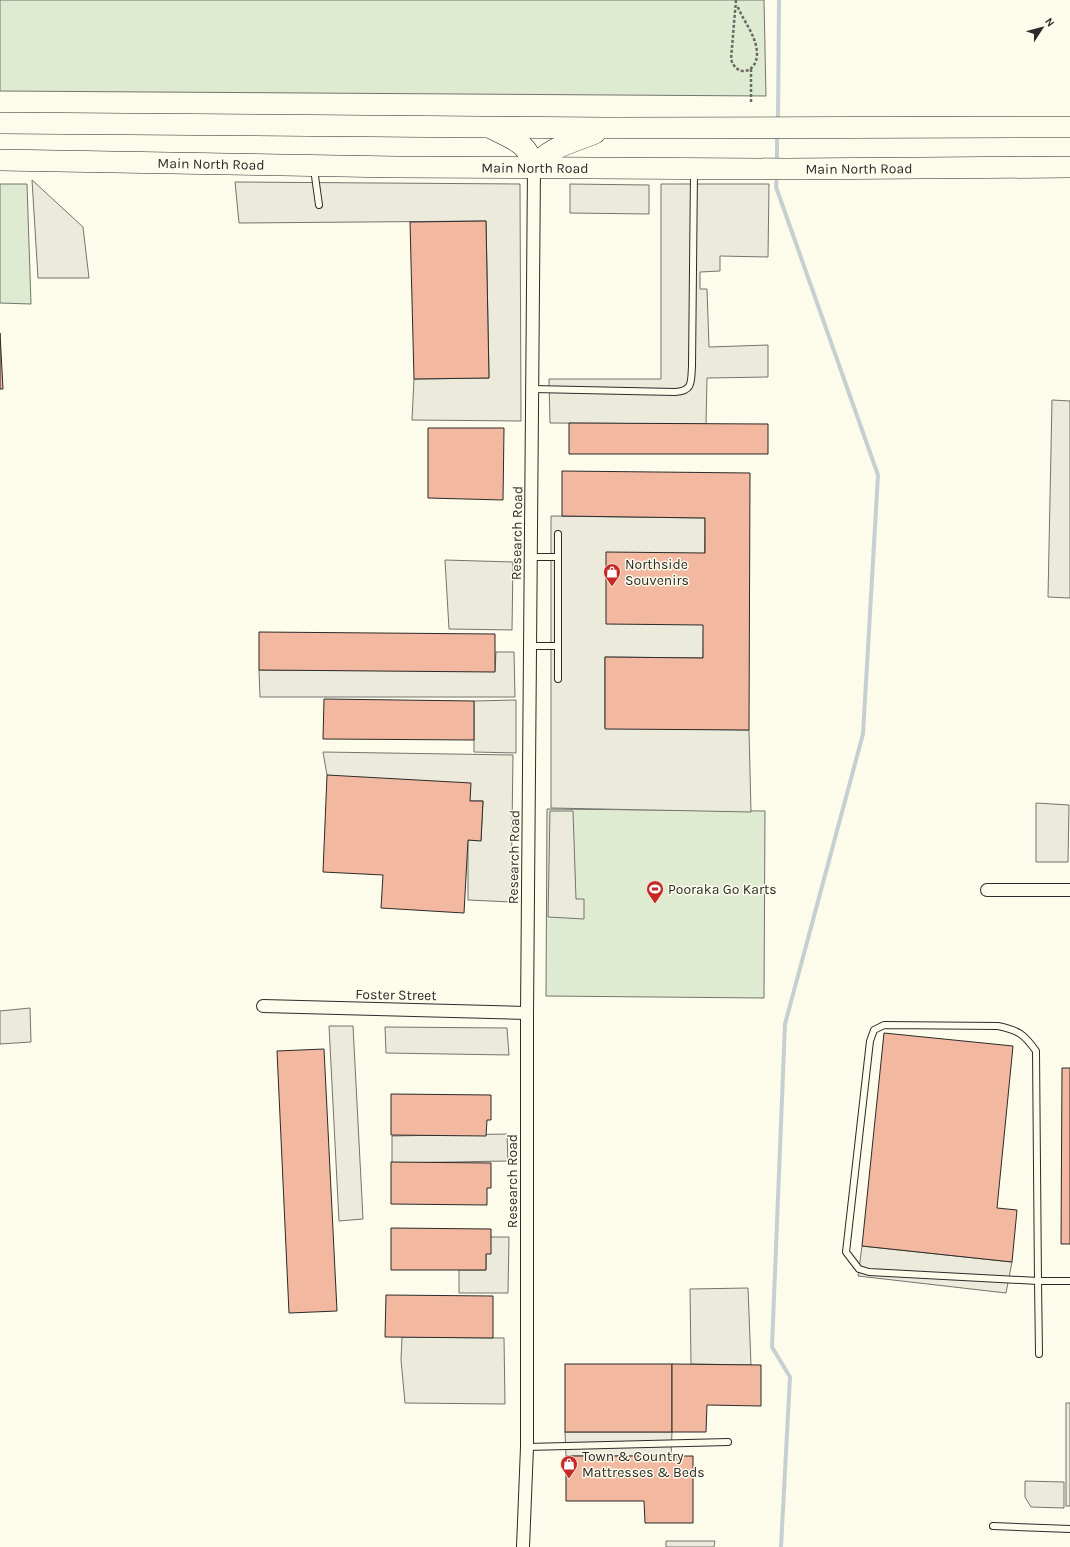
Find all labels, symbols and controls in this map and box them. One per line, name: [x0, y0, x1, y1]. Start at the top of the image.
north arrow: [1022, 8, 1062, 48]
text: N: [1042, 15, 1057, 29]
street label: Main North Road: [157, 154, 265, 173]
street label: Main North Road: [481, 159, 589, 176]
street label: Main North Road: [805, 160, 913, 177]
street label: Research Road: [508, 486, 526, 580]
place label: Northside Souvenirs: [625, 556, 689, 589]
shop icon: Northside Souvenirs: [602, 562, 622, 587]
street label: Research Road: [505, 810, 523, 904]
sports icon: Pooraka Go Karts: [645, 879, 665, 904]
place label: Pooraka Go Karts: [668, 881, 777, 898]
street label: Foster Street: [355, 986, 437, 1004]
street label: Research Road: [504, 1134, 521, 1228]
place label: Town & Country Mattresses & Beds: [582, 1448, 705, 1481]
shop icon: Town & Country Mattresses & Beds: [559, 1454, 579, 1479]

